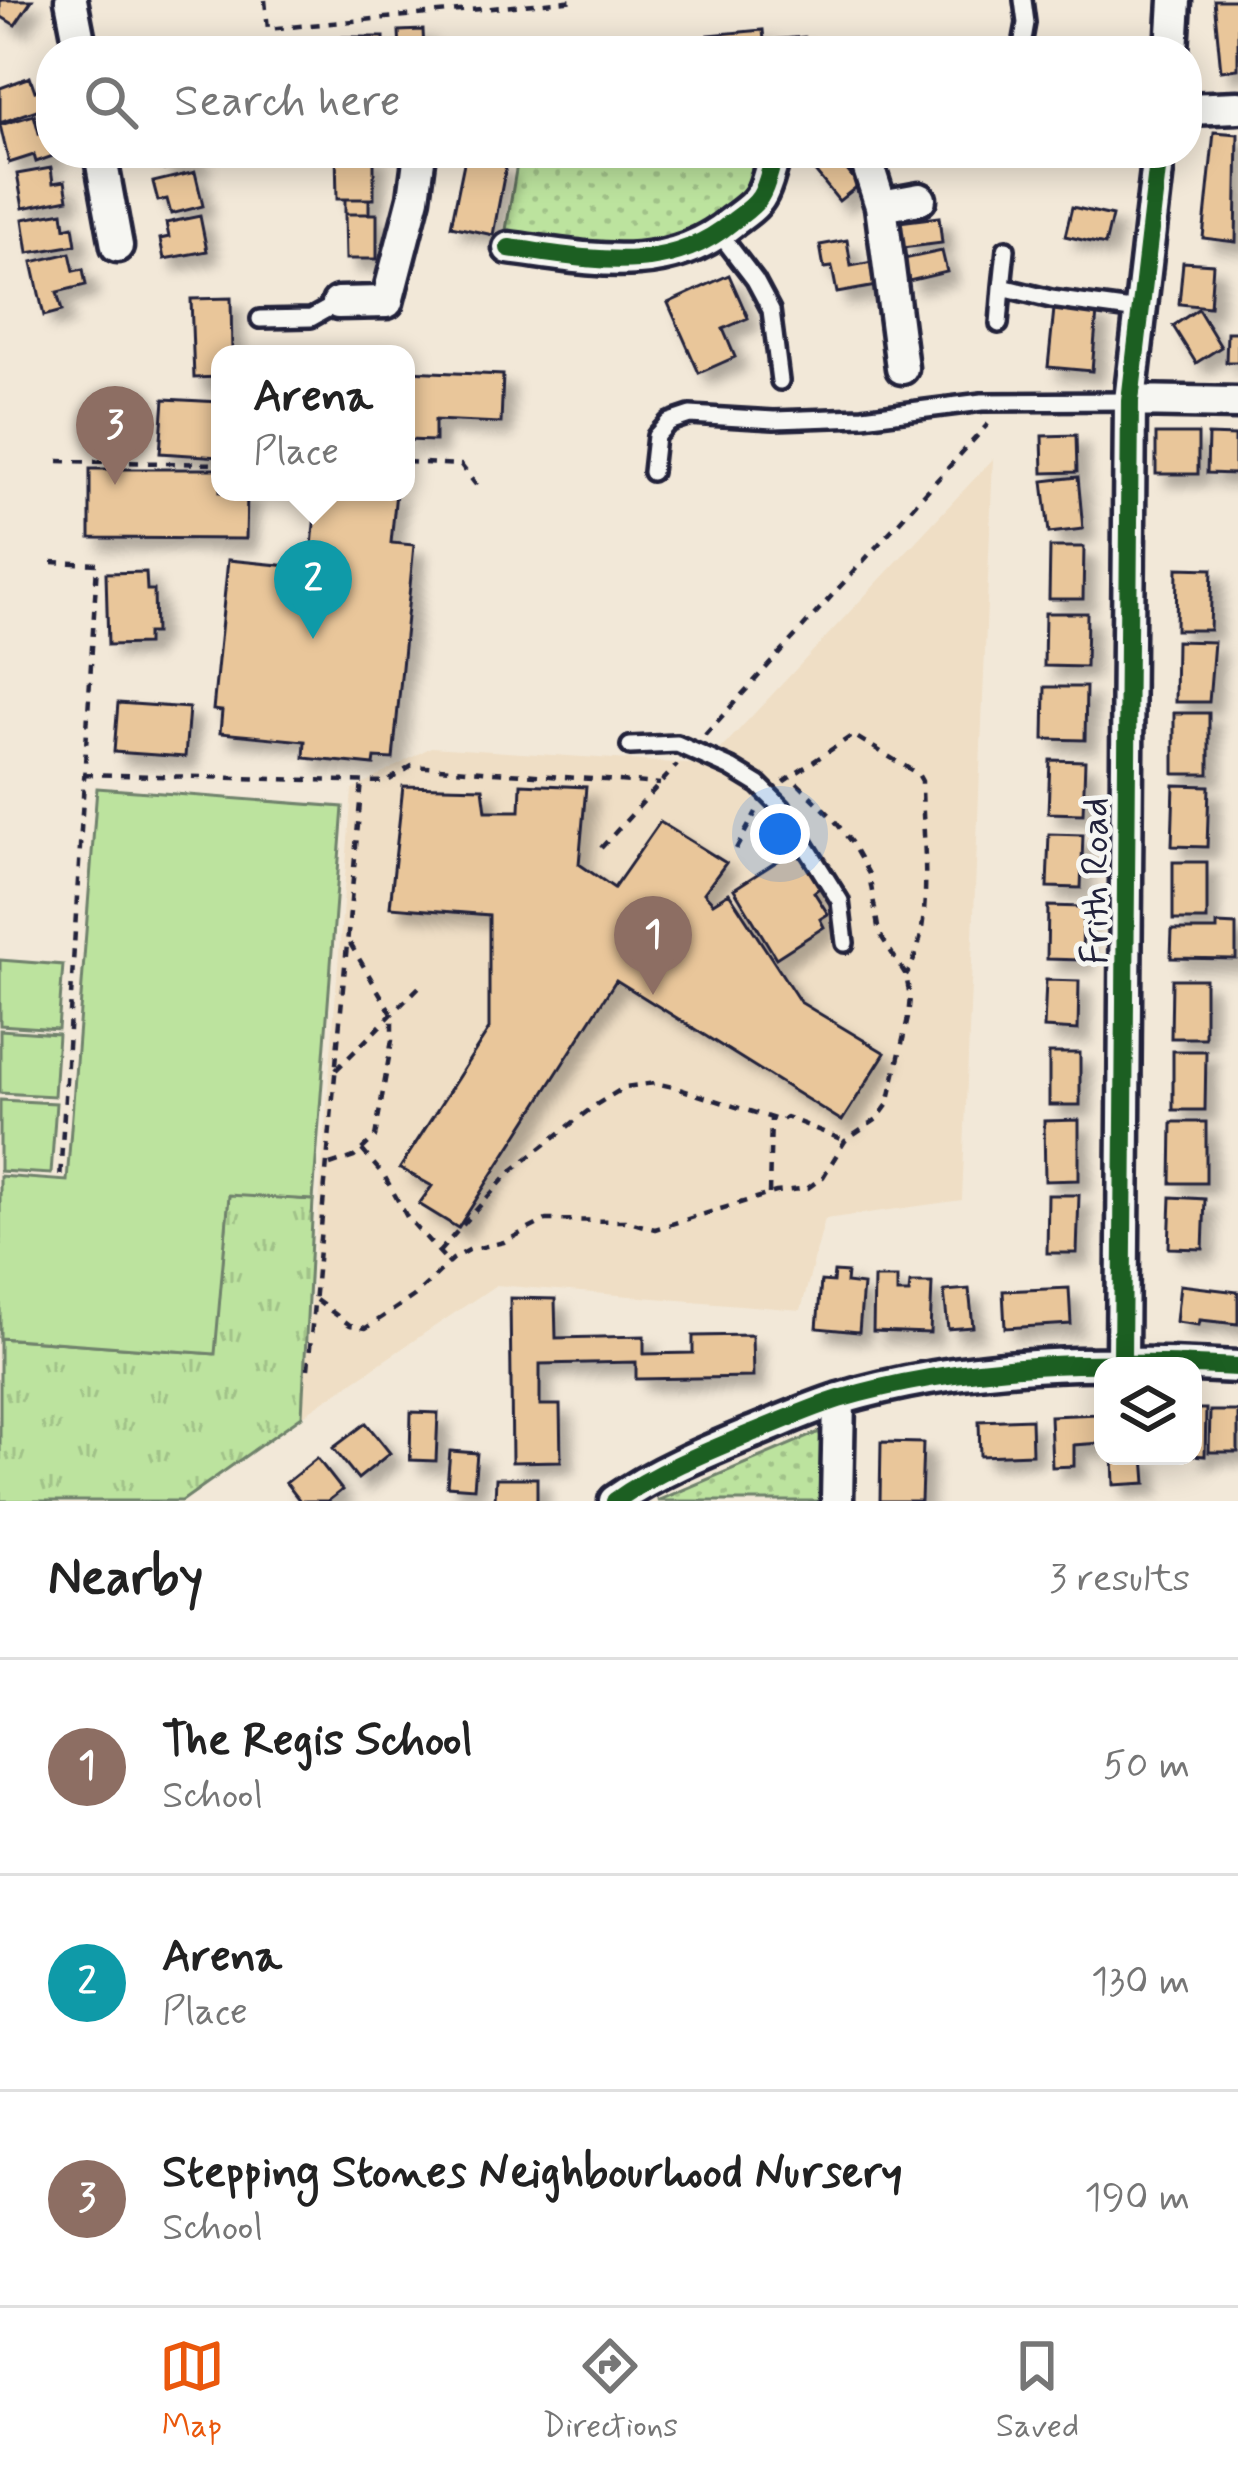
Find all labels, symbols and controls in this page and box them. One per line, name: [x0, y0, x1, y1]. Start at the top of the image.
search box: [36, 36, 1202, 168]
icon: search: [78, 69, 144, 135]
text: Search here: [174, 73, 401, 132]
popup: [211, 345, 415, 501]
text: Arena: [253, 368, 373, 427]
pin: 3: [76, 386, 154, 485]
text: Place: [253, 427, 339, 478]
pin: 2: [274, 540, 352, 639]
street label: Frith Road: [1071, 797, 1122, 965]
your location: [750, 804, 810, 864]
pin: 1: [614, 896, 692, 995]
map controls: [1094, 1357, 1202, 1465]
button: layers: [1094, 1357, 1202, 1465]
text: Nearby: [48, 1546, 203, 1612]
text: 3 results: [1049, 1554, 1190, 1605]
text: The Regis School: [162, 1712, 473, 1771]
text: 1: [78, 1741, 96, 1792]
text: 50 m: [1103, 1741, 1190, 1792]
text: School: [162, 1771, 263, 1822]
text: Arena: [162, 1928, 282, 1987]
text: 2: [77, 1957, 97, 2008]
text: 130 m: [1091, 1957, 1190, 2008]
text: Place: [162, 1987, 248, 2038]
text: Stepping Stones Neighbourhood Nursery: [162, 2144, 902, 2203]
text: 3: [78, 2173, 96, 2224]
text: 190 m: [1084, 2173, 1190, 2224]
text: School: [162, 2203, 263, 2254]
tab: Map: [159, 2333, 225, 2449]
tab: Directions: [542, 2333, 678, 2449]
tab: Saved: [996, 2333, 1079, 2449]

